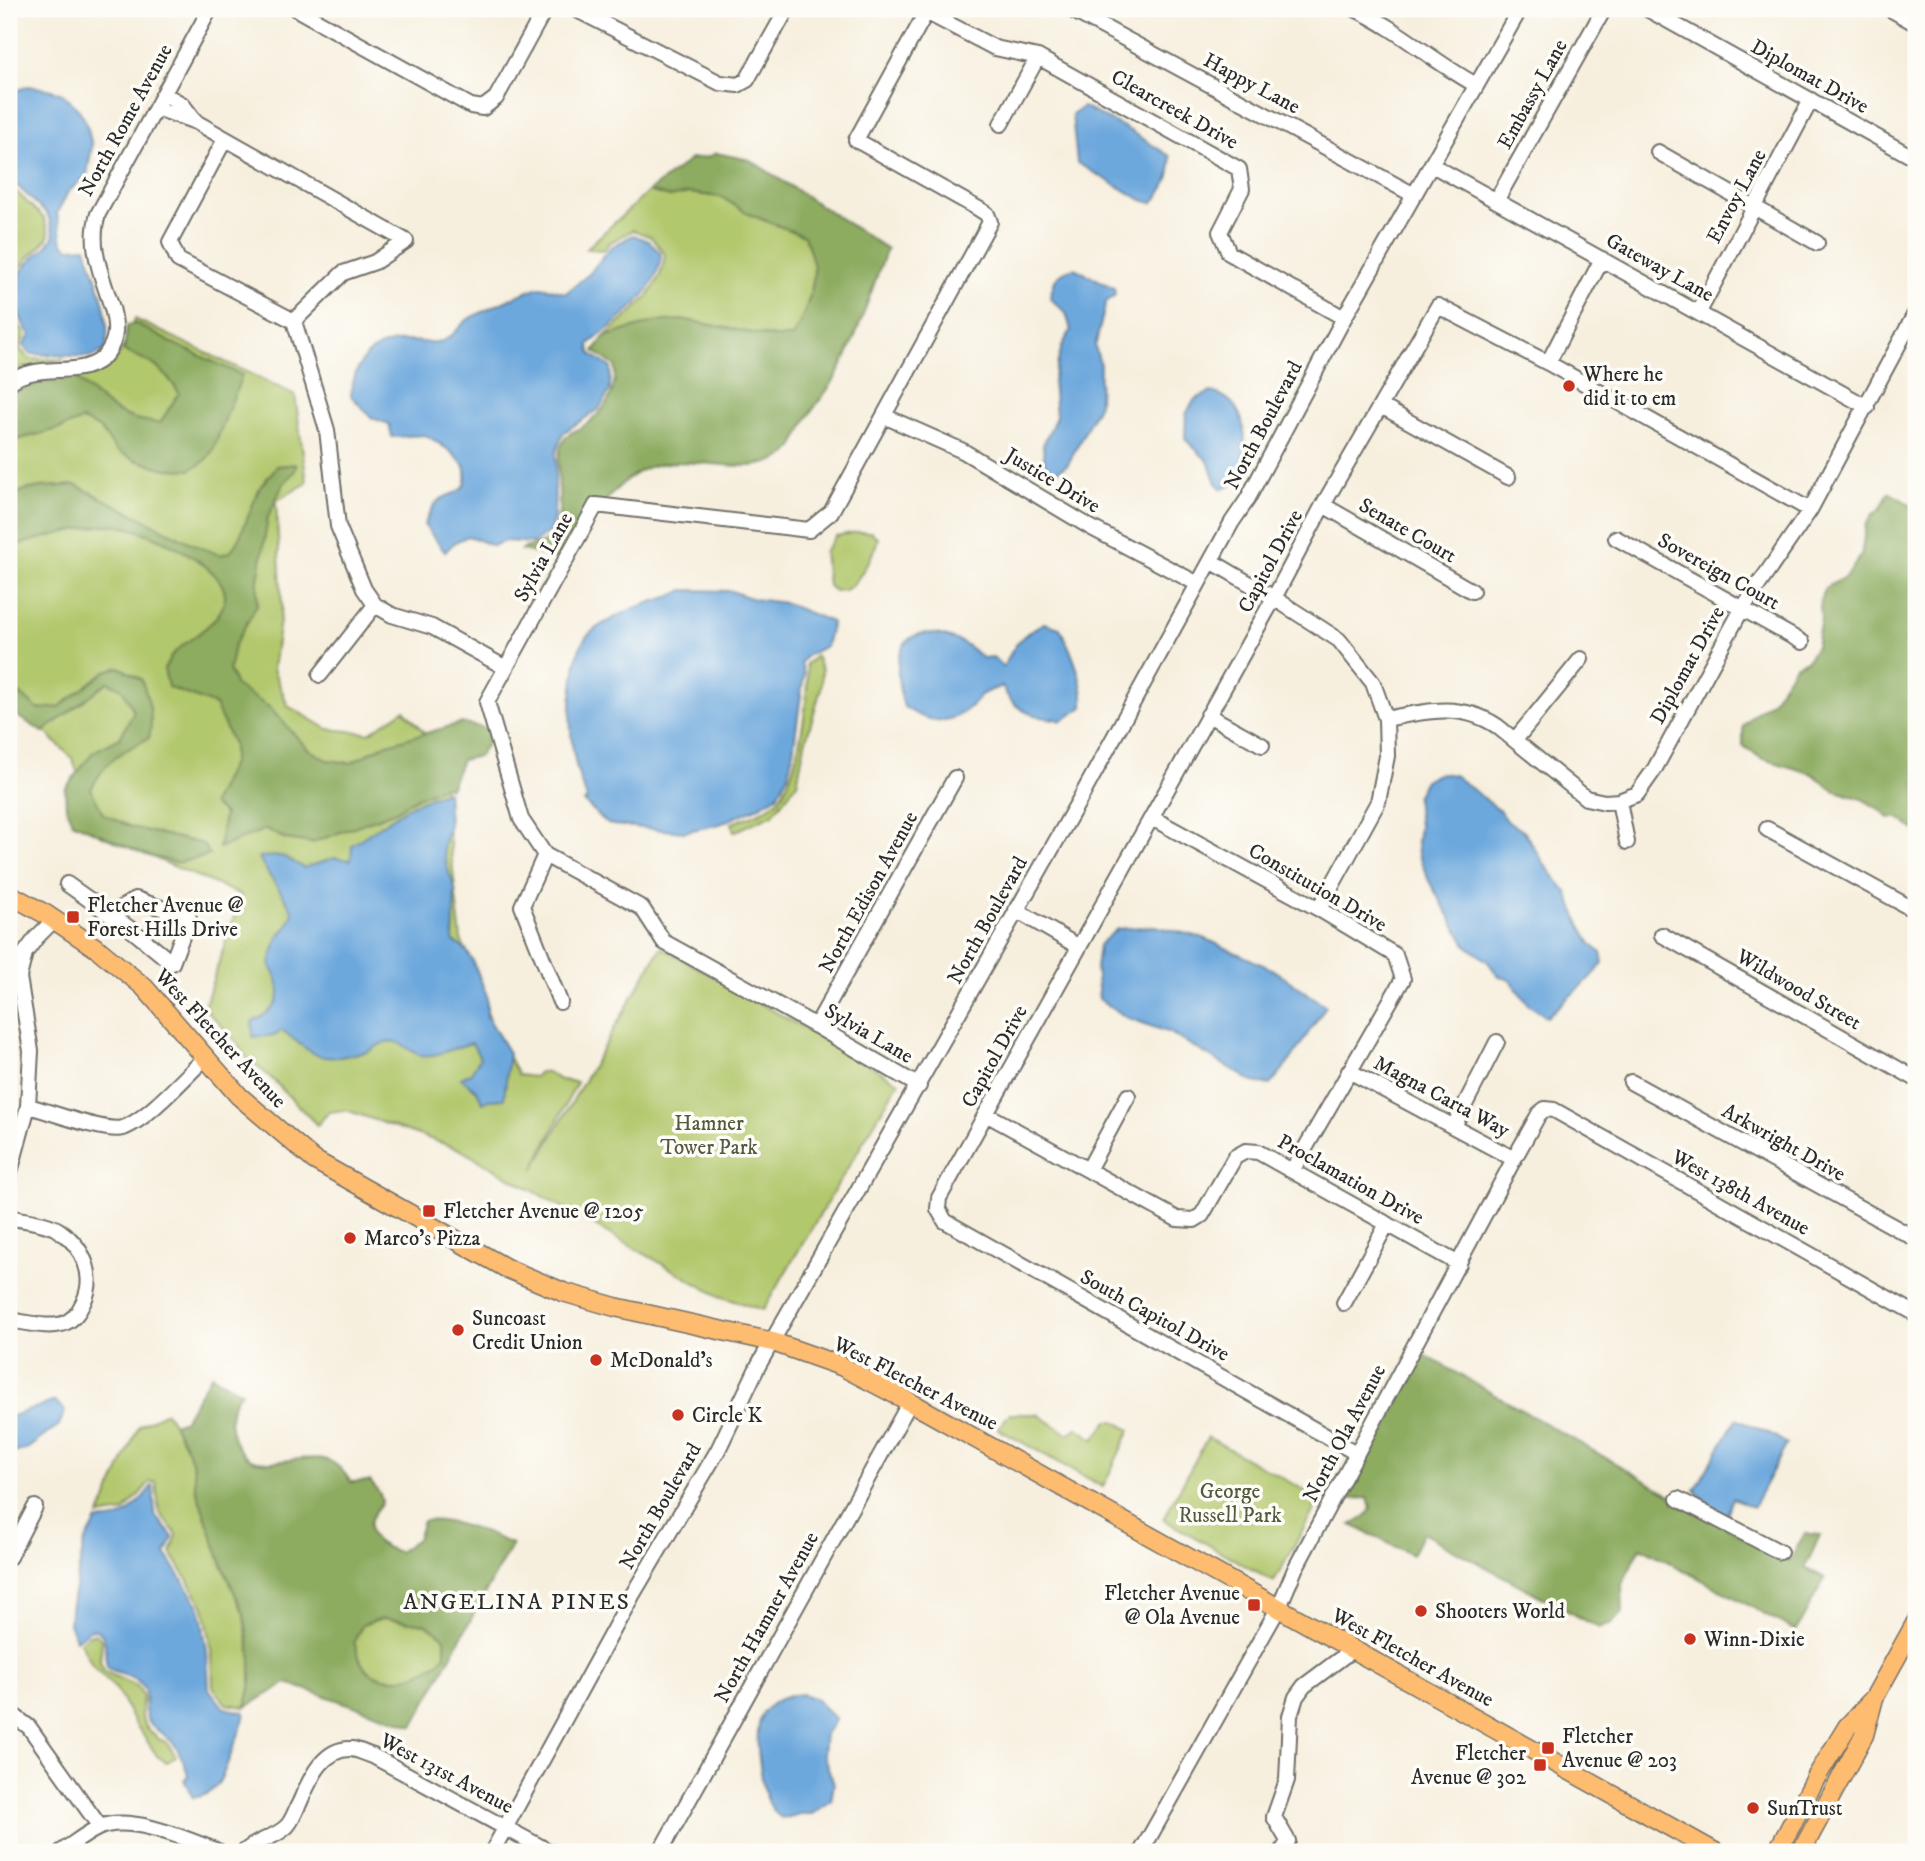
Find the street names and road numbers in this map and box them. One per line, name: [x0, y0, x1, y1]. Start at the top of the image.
street label: Diplomat Drive: [1746, 34, 1873, 120]
street label: Embassy Lane: [1492, 35, 1574, 154]
street label: North Rome Avenue: [73, 39, 179, 201]
street label: Happy Lane: [1199, 48, 1305, 120]
street label: Clearcreek Drive: [1106, 64, 1243, 156]
street label: Envoy Lane: [1701, 145, 1773, 248]
street label: Gateway Lane: [1601, 228, 1718, 308]
street label: North Boulevard: [1219, 356, 1309, 494]
street label: Justice Drive: [999, 441, 1105, 520]
street label: Senate Court: [1354, 493, 1461, 569]
street label: Capitol Drive: [1233, 505, 1309, 618]
street label: Sylvia Lane: [509, 508, 579, 607]
street label: Sovereign Court: [1653, 528, 1784, 616]
street label: Diplomat Drive: [1645, 602, 1731, 729]
street label: North Edison Avenue: [814, 807, 924, 978]
street label: Constitution Drive: [1244, 838, 1392, 938]
street label: North Boulevard: [942, 852, 1034, 989]
street label: Wildwood Street: [1731, 943, 1866, 1036]
street label: West Fletcher Avenue: [148, 963, 292, 1114]
street label: Sylvia Lane: [819, 998, 918, 1070]
street label: Capitol Drive: [956, 1000, 1034, 1112]
street label: Magna Carta Way: [1369, 1050, 1515, 1144]
street label: Arkwright Drive: [1717, 1098, 1850, 1188]
street label: Proclamation Drive: [1273, 1129, 1429, 1231]
street label: West 138th Avenue: [1666, 1144, 1814, 1242]
street label: South Capitol Drive: [1075, 1264, 1234, 1368]
street label: West Fletcher Avenue: [828, 1331, 1002, 1437]
street label: North Ola Avenue: [1298, 1360, 1392, 1507]
street label: North Boulevard: [614, 1438, 708, 1574]
street label: North Hamner Avenue: [709, 1527, 825, 1708]
street label: West Fletcher Avenue: [1326, 1602, 1498, 1713]
street label: West 131st Avenue: [375, 1727, 518, 1820]

